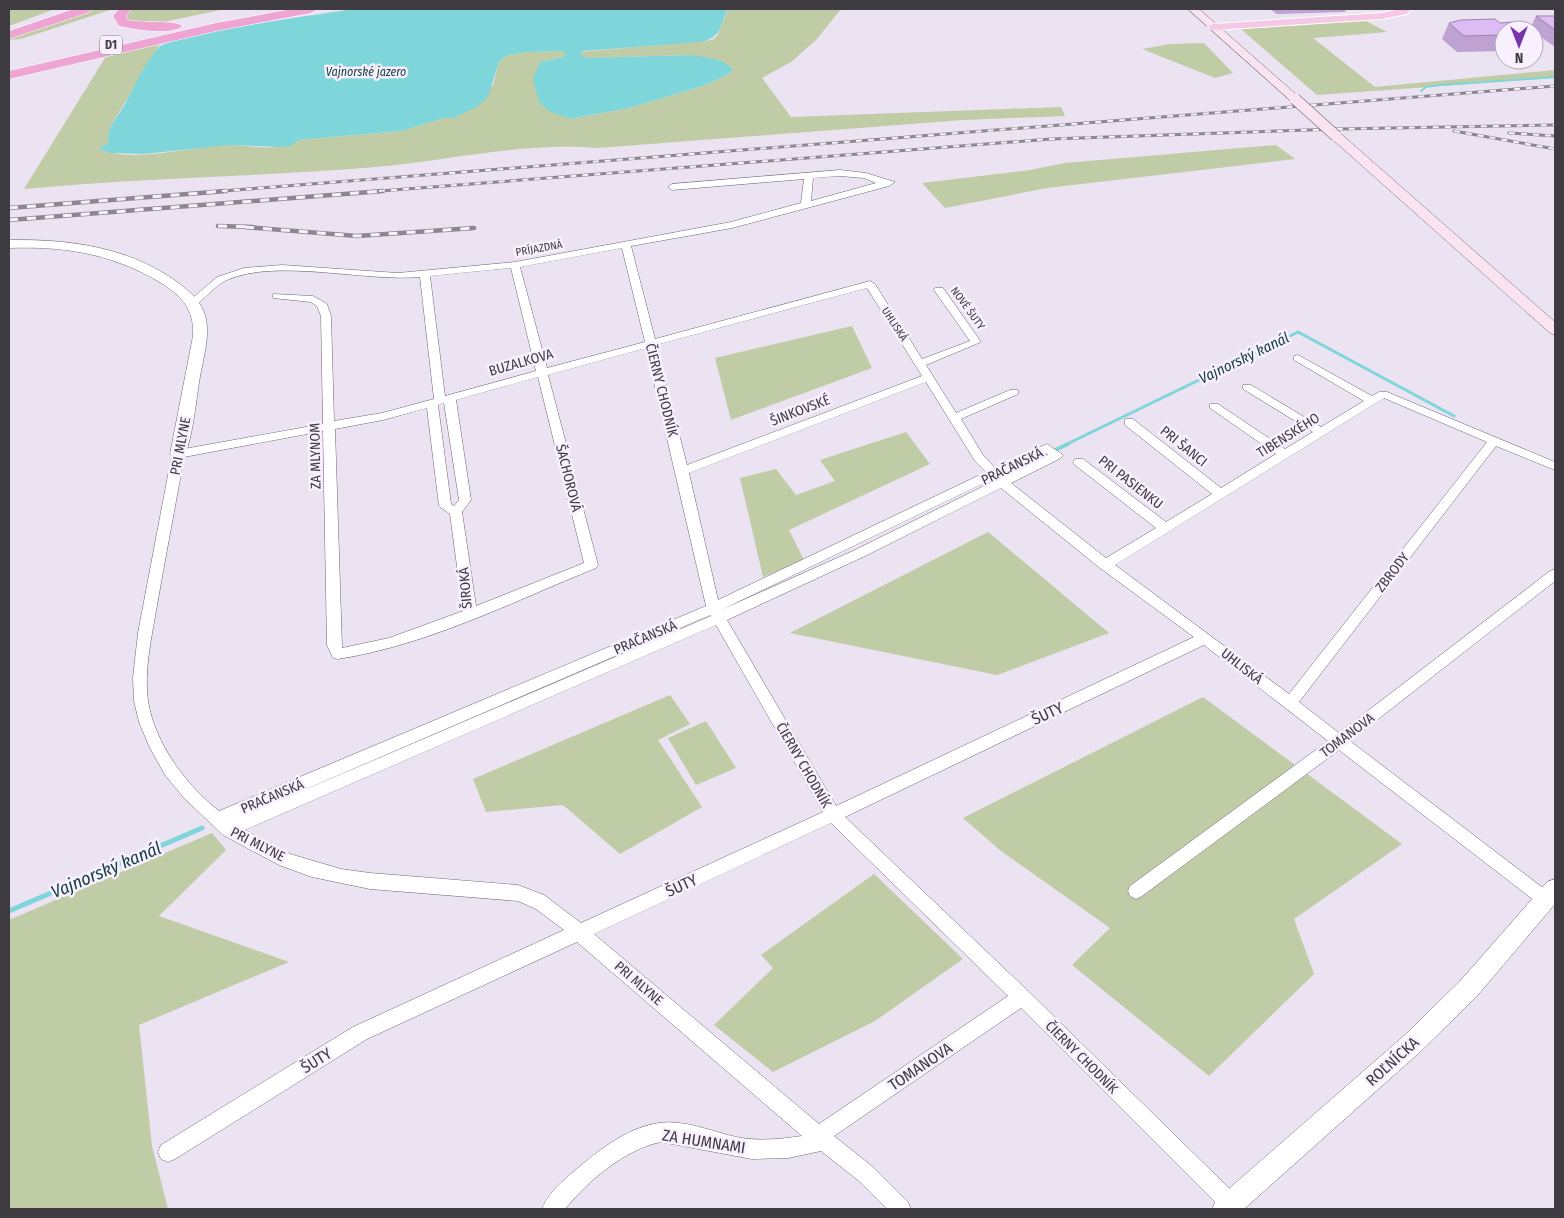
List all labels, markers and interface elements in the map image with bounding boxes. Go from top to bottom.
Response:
north arrow [1494,20,1544,70]
road number: D1 [100,36,122,54]
text: N [1515,49,1523,66]
water label: Vajnorské jazero [326,65,406,79]
street label: PRÍJAZDNÁ [514,237,564,259]
street label: NOVÉ ŠUTY [948,284,988,333]
street label: UHLISKÁ [879,304,911,344]
water label: Vajnorský kanál [1196,328,1292,388]
street label: ČIERNY CHODNÍK [642,341,682,439]
street label: BUZALKOVA [487,345,556,380]
street label: ŠINKOVSKÉ [767,390,833,430]
street label: TIBENSKÉHO [1253,408,1323,461]
street label: PRI MLYNE [167,415,195,477]
street label: PRI ŠANCI [1157,422,1211,470]
street label: ZA MLYNOM [306,423,325,489]
street label: ŠACHOROVÁ [552,442,586,514]
street label: PRAČANSKÁ [978,443,1047,489]
street label: PRI PASIENKU [1095,452,1166,513]
street label: ZBRODY [1372,549,1413,595]
street label: ŠIROKÁ [454,566,476,610]
street label: PRAČANSKÁ [611,615,680,658]
street label: UHLISKÁ [1217,644,1267,688]
street label: ŠUTY [1028,697,1066,729]
street label: TOMANOVA [1317,709,1378,761]
street label: ČIERNY CHODNÍK [772,719,836,812]
street label: PRAČANSKÁ [238,774,307,817]
street label: PRI MLYNE [228,824,288,866]
water label: Vajnorský kanál [48,837,165,903]
street label: ŠUTY [662,869,700,901]
street label: PRI MLYNE [611,958,667,1009]
street label: ČIERNY CHODNÍK [1042,1017,1123,1098]
street label: ROĽNÍCKA [1362,1032,1423,1090]
street label: TOMANOVA [885,1038,956,1095]
street label: ŠUTY [297,1043,335,1077]
street label: ZA HUMNAMI [661,1126,747,1157]

